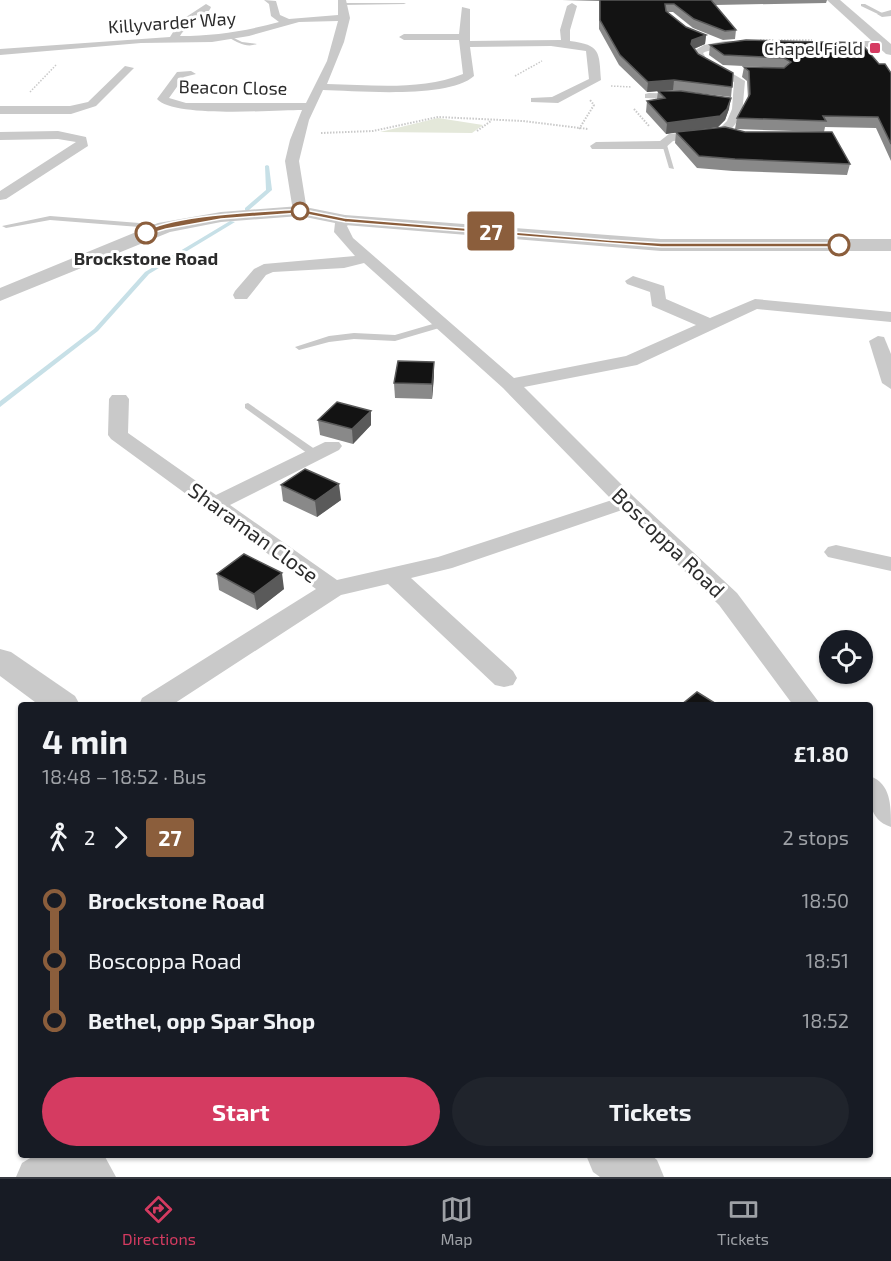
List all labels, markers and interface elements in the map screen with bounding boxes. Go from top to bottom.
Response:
street label: Killyvarder Way [107,7,237,37]
place label: Chapel Field [764,37,863,59]
marker: Chapel Field [868,41,882,55]
street label: Beacon Close [178,75,288,99]
unlabelled marker [291,202,309,220]
line badge: 27 [464,212,518,250]
text: 27 [479,219,503,244]
marker: Brockstone Road [135,222,157,244]
unlabelled marker [828,234,850,256]
place label: Brockstone Road [74,247,218,269]
street label: Sharaman Close [184,477,324,587]
street label: Boscoppa Road [608,482,730,602]
map controls [819,630,873,684]
button: locate [819,630,873,684]
text: 4 min [42,721,128,761]
text: £1.80 [794,740,849,766]
text: 18:48 – 18:52 · Bus [42,764,206,788]
icon: walk [42,821,75,854]
icon: forward [104,821,137,854]
text: 2 [84,825,95,849]
text: 27 [158,825,182,850]
text: 2 stops [782,825,849,849]
text: Brockstone Road [88,887,265,913]
text: 18:50 [801,888,849,912]
text: Boscoppa Road [88,947,242,973]
text: 18:51 [806,948,849,972]
text: Bethel, opp Spar Shop [88,1007,315,1033]
text: 18:52 [802,1008,849,1032]
button: Start [42,1077,440,1146]
button: Tickets [452,1077,849,1146]
tab: Directions [122,1193,196,1248]
tab: Map [440,1193,473,1248]
tab: Tickets [717,1193,769,1248]

